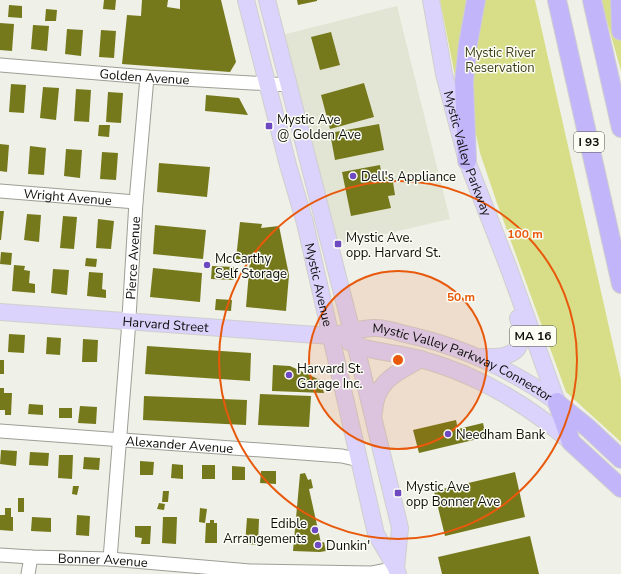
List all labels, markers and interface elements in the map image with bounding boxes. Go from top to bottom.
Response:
park label: Mystic River Reservation [465,44,536,77]
street label: Golden Avenue [99,65,190,89]
street label: Mystic Valley Parkway [439,89,496,219]
place label: Mystic Ave @ Golden Ave [277,111,361,144]
marker: Mystic Ave @ Golden Ave [264,121,274,131]
road number: I 93 [574,132,604,152]
place label: Dell's Appliance [361,168,456,186]
marker: Dell's Appliance [348,171,358,181]
street label: Wright Avenue [23,185,113,210]
street label: Pierce Avenue [122,216,145,300]
text: 100 m [507,226,543,242]
place label: Mystic Ave. opp. Harvard St. [346,229,441,262]
marker: Mystic Ave. opp. Harvard St. [333,239,343,249]
street label: Mystic Avenue [300,241,336,329]
place label: McCarthy Self Storage [215,250,287,283]
marker: McCarthy Self Storage [202,260,212,270]
text: 50 m [447,289,475,305]
street label: Harvard Street [122,313,210,337]
street label: Mystic Valley Parkway Connector [372,320,556,406]
road number: MA 16 [510,326,556,346]
centre of rings [391,353,405,367]
place label: Harvard St. Garage Inc. [297,360,363,393]
marker: Harvard St. Garage Inc. [284,370,294,380]
place label: Needham Bank [456,426,546,444]
marker: Needham Bank [443,429,453,439]
street label: Alexander Avenue [125,432,234,458]
place label: Mystic Ave opp Bonner Ave [406,478,500,511]
marker: Mystic Ave opp Bonner Ave [393,488,403,498]
place label: Edible Arrangements [223,515,307,548]
marker: Edible Arrangements [310,525,320,535]
place label: Dunkin' [326,537,370,555]
marker: Dunkin' [313,540,323,550]
street label: Bonner Avenue [58,550,149,572]

